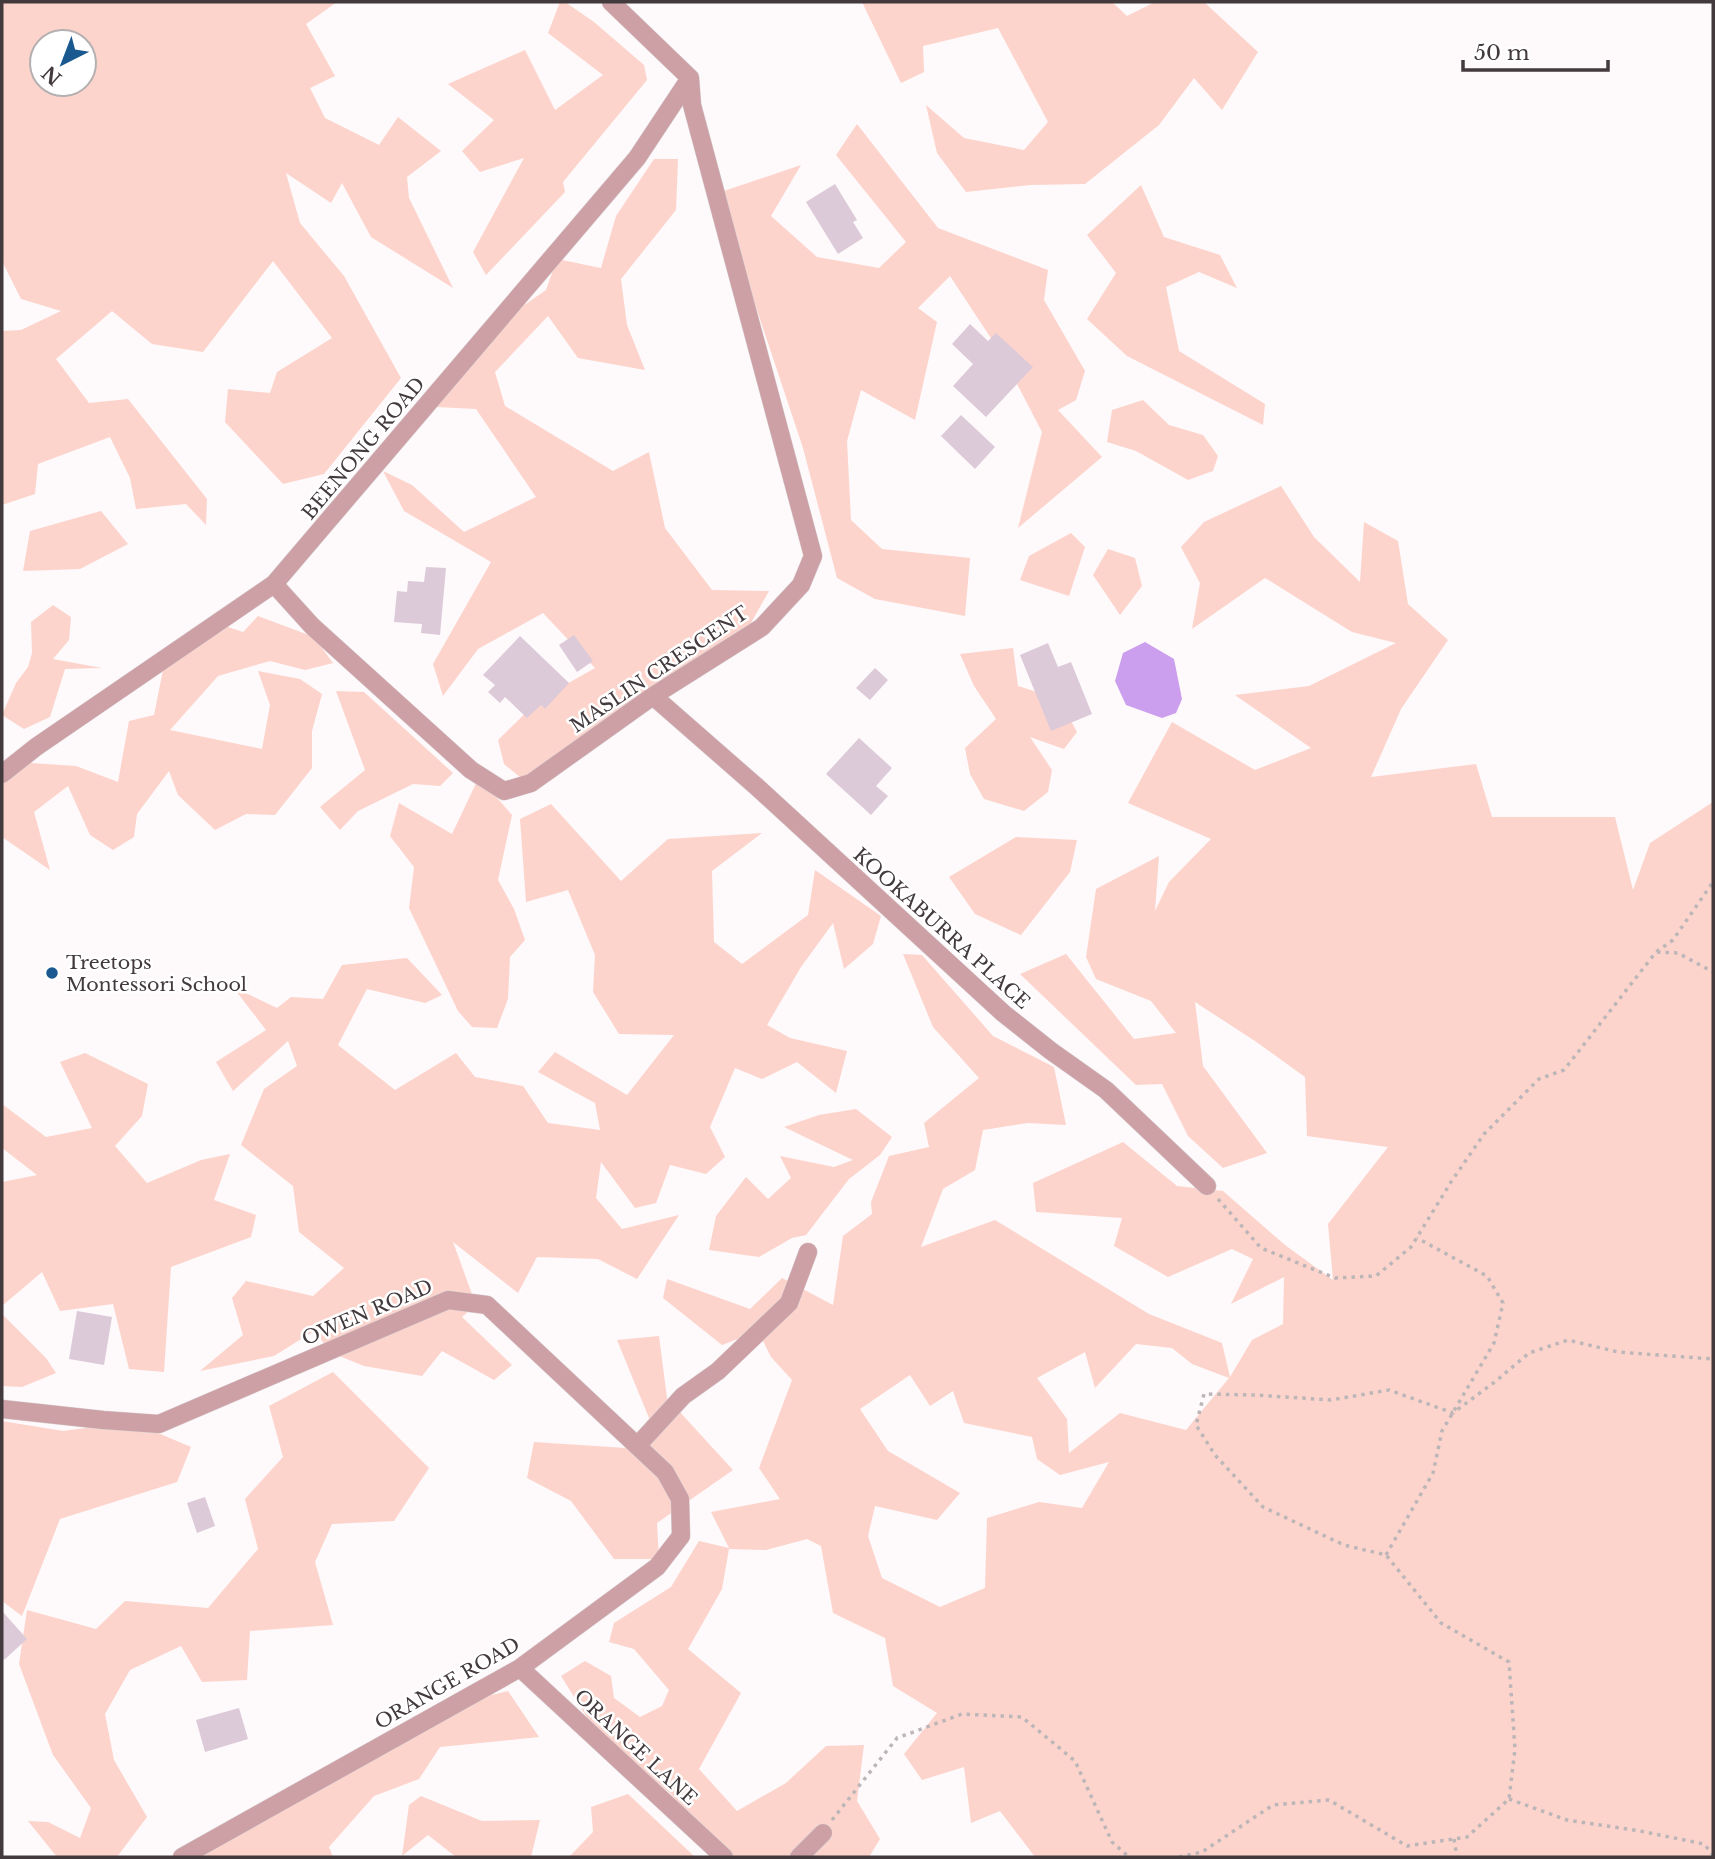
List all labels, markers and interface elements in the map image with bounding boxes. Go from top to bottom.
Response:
north arrow [28,28,98,98]
scale bar [1463,28,1608,72]
text: 50 m [1474,40,1530,66]
text: N [38,61,66,90]
street label: BEENONG ROAD [297,373,430,524]
street label: MASLIN CRESCENT [566,601,753,738]
street label: KOOKABURRA PLACE [849,843,1035,1014]
place label: Treetops Montessori School [66,951,247,996]
marker: Treetops Montessori School [44,965,60,981]
street label: OWEN ROAD [298,1275,436,1350]
street label: ORANGE ROAD [371,1633,524,1734]
street label: ORANGE LANE [569,1685,702,1810]

